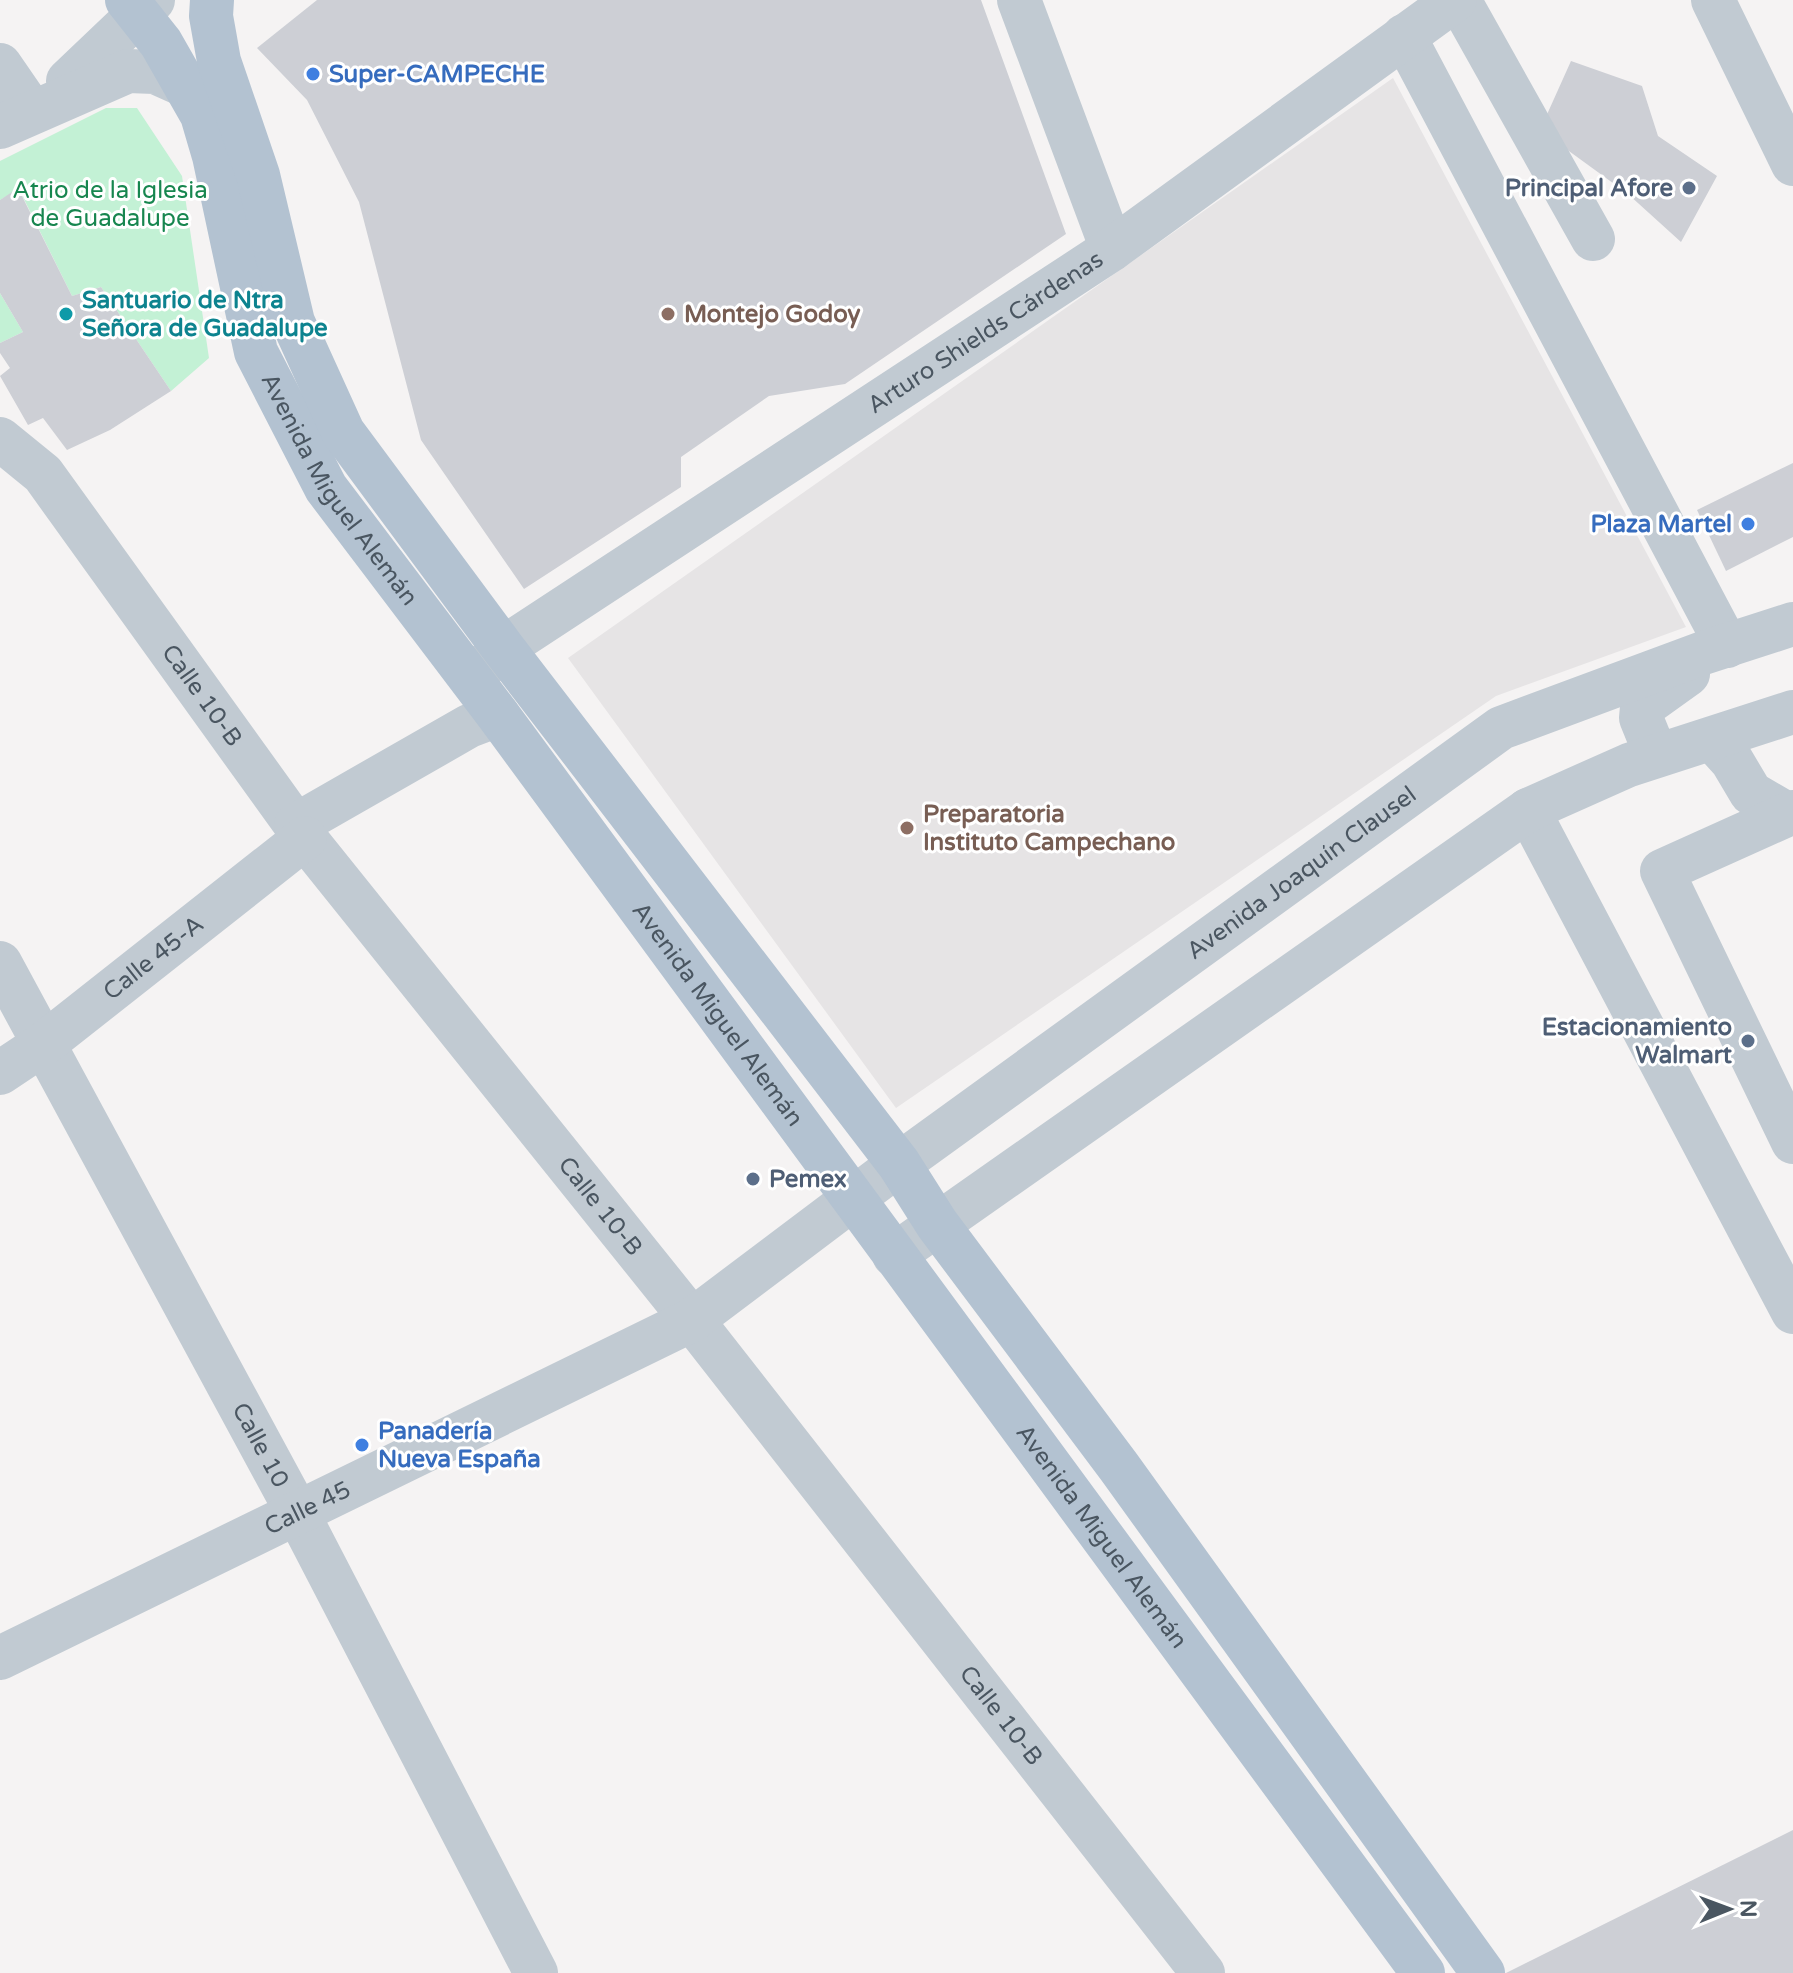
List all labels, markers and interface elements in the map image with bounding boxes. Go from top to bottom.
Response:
place label: Super-CAMPECHE [329,60,545,89]
marker: Super-CAMPECHE [304,65,322,83]
place label: Principal Afore [1505,174,1673,203]
park label: Atrio de la Iglesia de Guadalupe [12,176,208,233]
marker: Principal Afore [1680,179,1698,197]
street label: Arturo Shields Cárdenas [862,244,1108,420]
place label: Santuario de Ntra Señora de Guadalupe [82,286,328,343]
place label: Montejo Godoy [684,300,861,329]
marker: Santuario de Ntra Señora de Guadalupe [57,305,75,323]
marker: Montejo Godoy [659,305,677,323]
street label: Avenida Miguel Alemán [255,368,424,611]
place label: Plaza Martel [1590,510,1732,539]
marker: Plaza Martel [1739,515,1757,533]
street label: Calle 10-B [156,639,249,752]
street label: Avenida Joaquín Clausel [1181,780,1422,965]
place label: Preparatoria Instituto Campechano [923,800,1175,857]
marker: Preparatoria Instituto Campechano [898,819,916,837]
street label: Avenida Miguel Alemán [626,897,810,1132]
street label: Calle 45-A [97,909,209,1006]
place label: Estacionamiento Walmart [1542,1013,1733,1070]
marker: Estacionamiento Walmart [1739,1032,1757,1050]
street label: Calle 10-B [552,1151,649,1261]
place label: Pemex [769,1165,847,1194]
marker: Pemex [744,1170,762,1188]
street label: Calle 10 [226,1398,295,1492]
place label: Panadería Nueva España [378,1417,541,1474]
street label: Avenida Miguel Alemán [1010,1419,1194,1654]
marker: Panadería Nueva España [353,1436,371,1454]
street label: Calle 45 [260,1475,355,1541]
street label: Calle 10-B [953,1660,1049,1771]
north arrow [1689,1869,1769,1949]
text: N [1735,1900,1761,1918]

